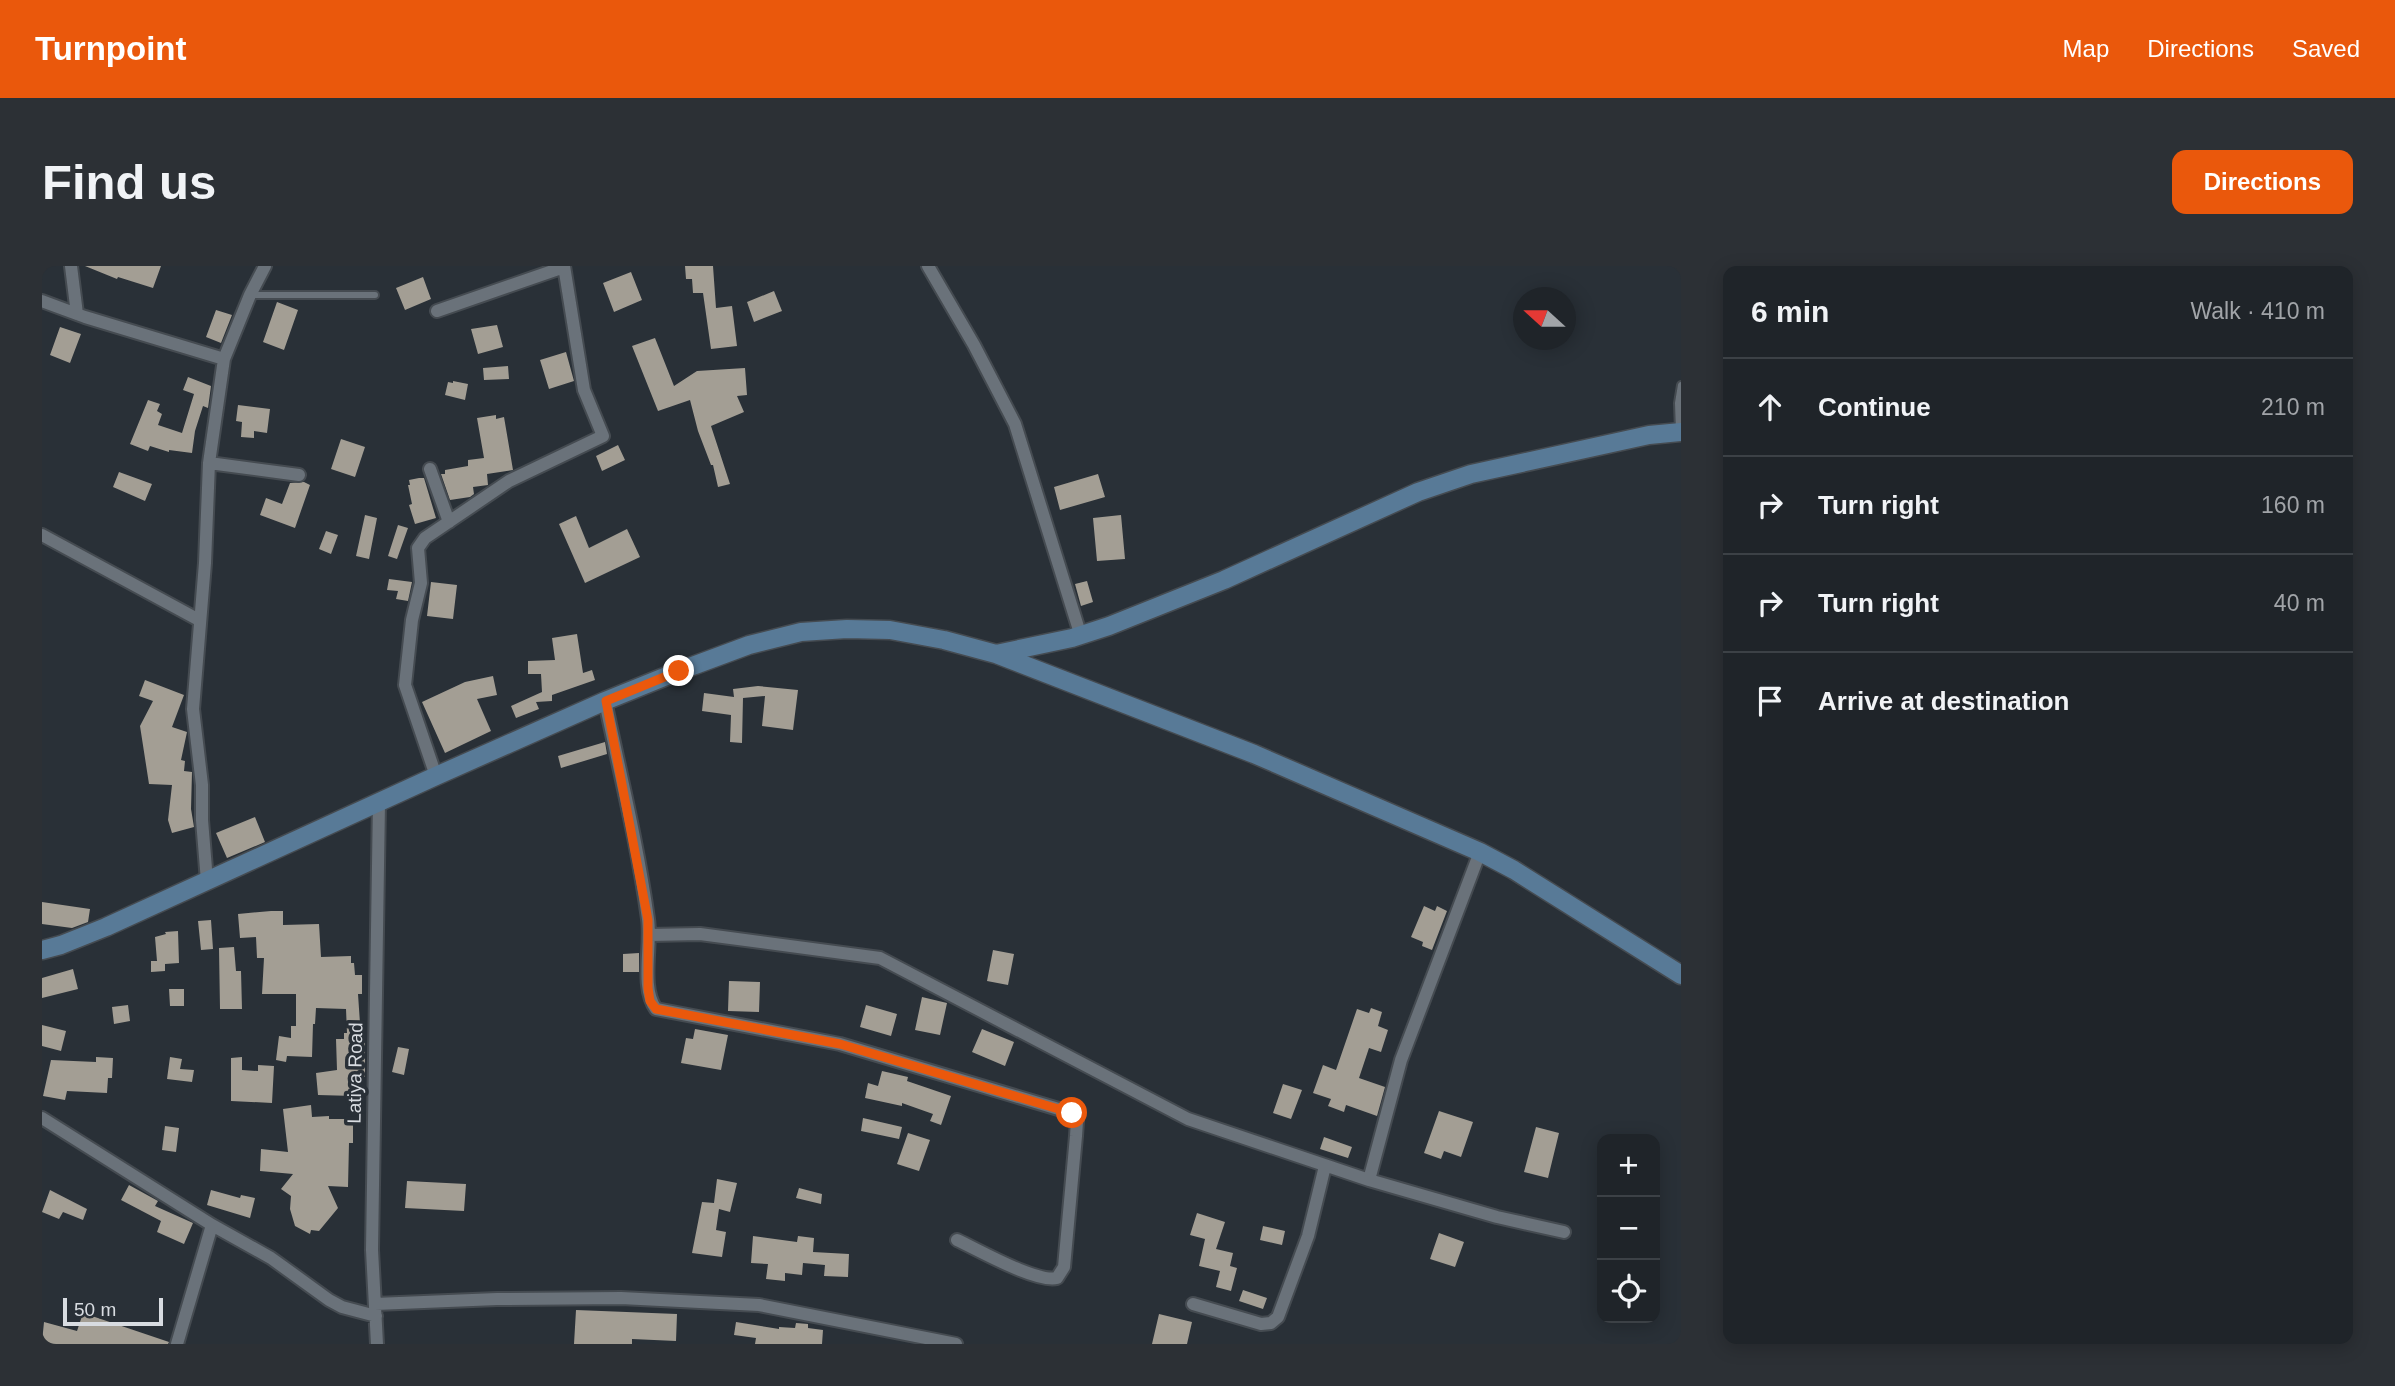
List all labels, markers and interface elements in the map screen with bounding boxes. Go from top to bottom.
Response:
text: Turnpoint [35,30,187,67]
text: Map [2063,35,2109,62]
text: Directions [2147,35,2254,62]
text: Saved [2292,35,2360,62]
button: Directions [2172,150,2353,214]
text: Find us [42,155,216,209]
north arrow [1513,287,1576,350]
text: 6 min [1751,295,1829,328]
text: Walk · 410 m [2190,298,2325,324]
icon: ahead [1751,388,1789,426]
text: Continue [1818,392,1931,422]
text: 210 m [2261,394,2325,420]
icon: right [1751,486,1789,524]
text: Turn right [1818,490,1939,520]
text: 160 m [2261,492,2325,518]
icon: right [1751,584,1789,622]
text: Turn right [1818,588,1939,618]
text: 40 m [2274,590,2325,616]
route end [663,655,694,686]
icon: arrive [1751,682,1789,720]
text: Arrive at destination [1818,686,2069,716]
street label: Latiya Road [344,1022,366,1124]
route start [1056,1097,1087,1128]
map controls [1597,1134,1660,1323]
button: + [1597,1134,1660,1197]
button: − [1597,1197,1660,1260]
button: locate [1597,1260,1660,1323]
scale bar [63,1295,163,1327]
text: 50 m [74,1299,116,1320]

